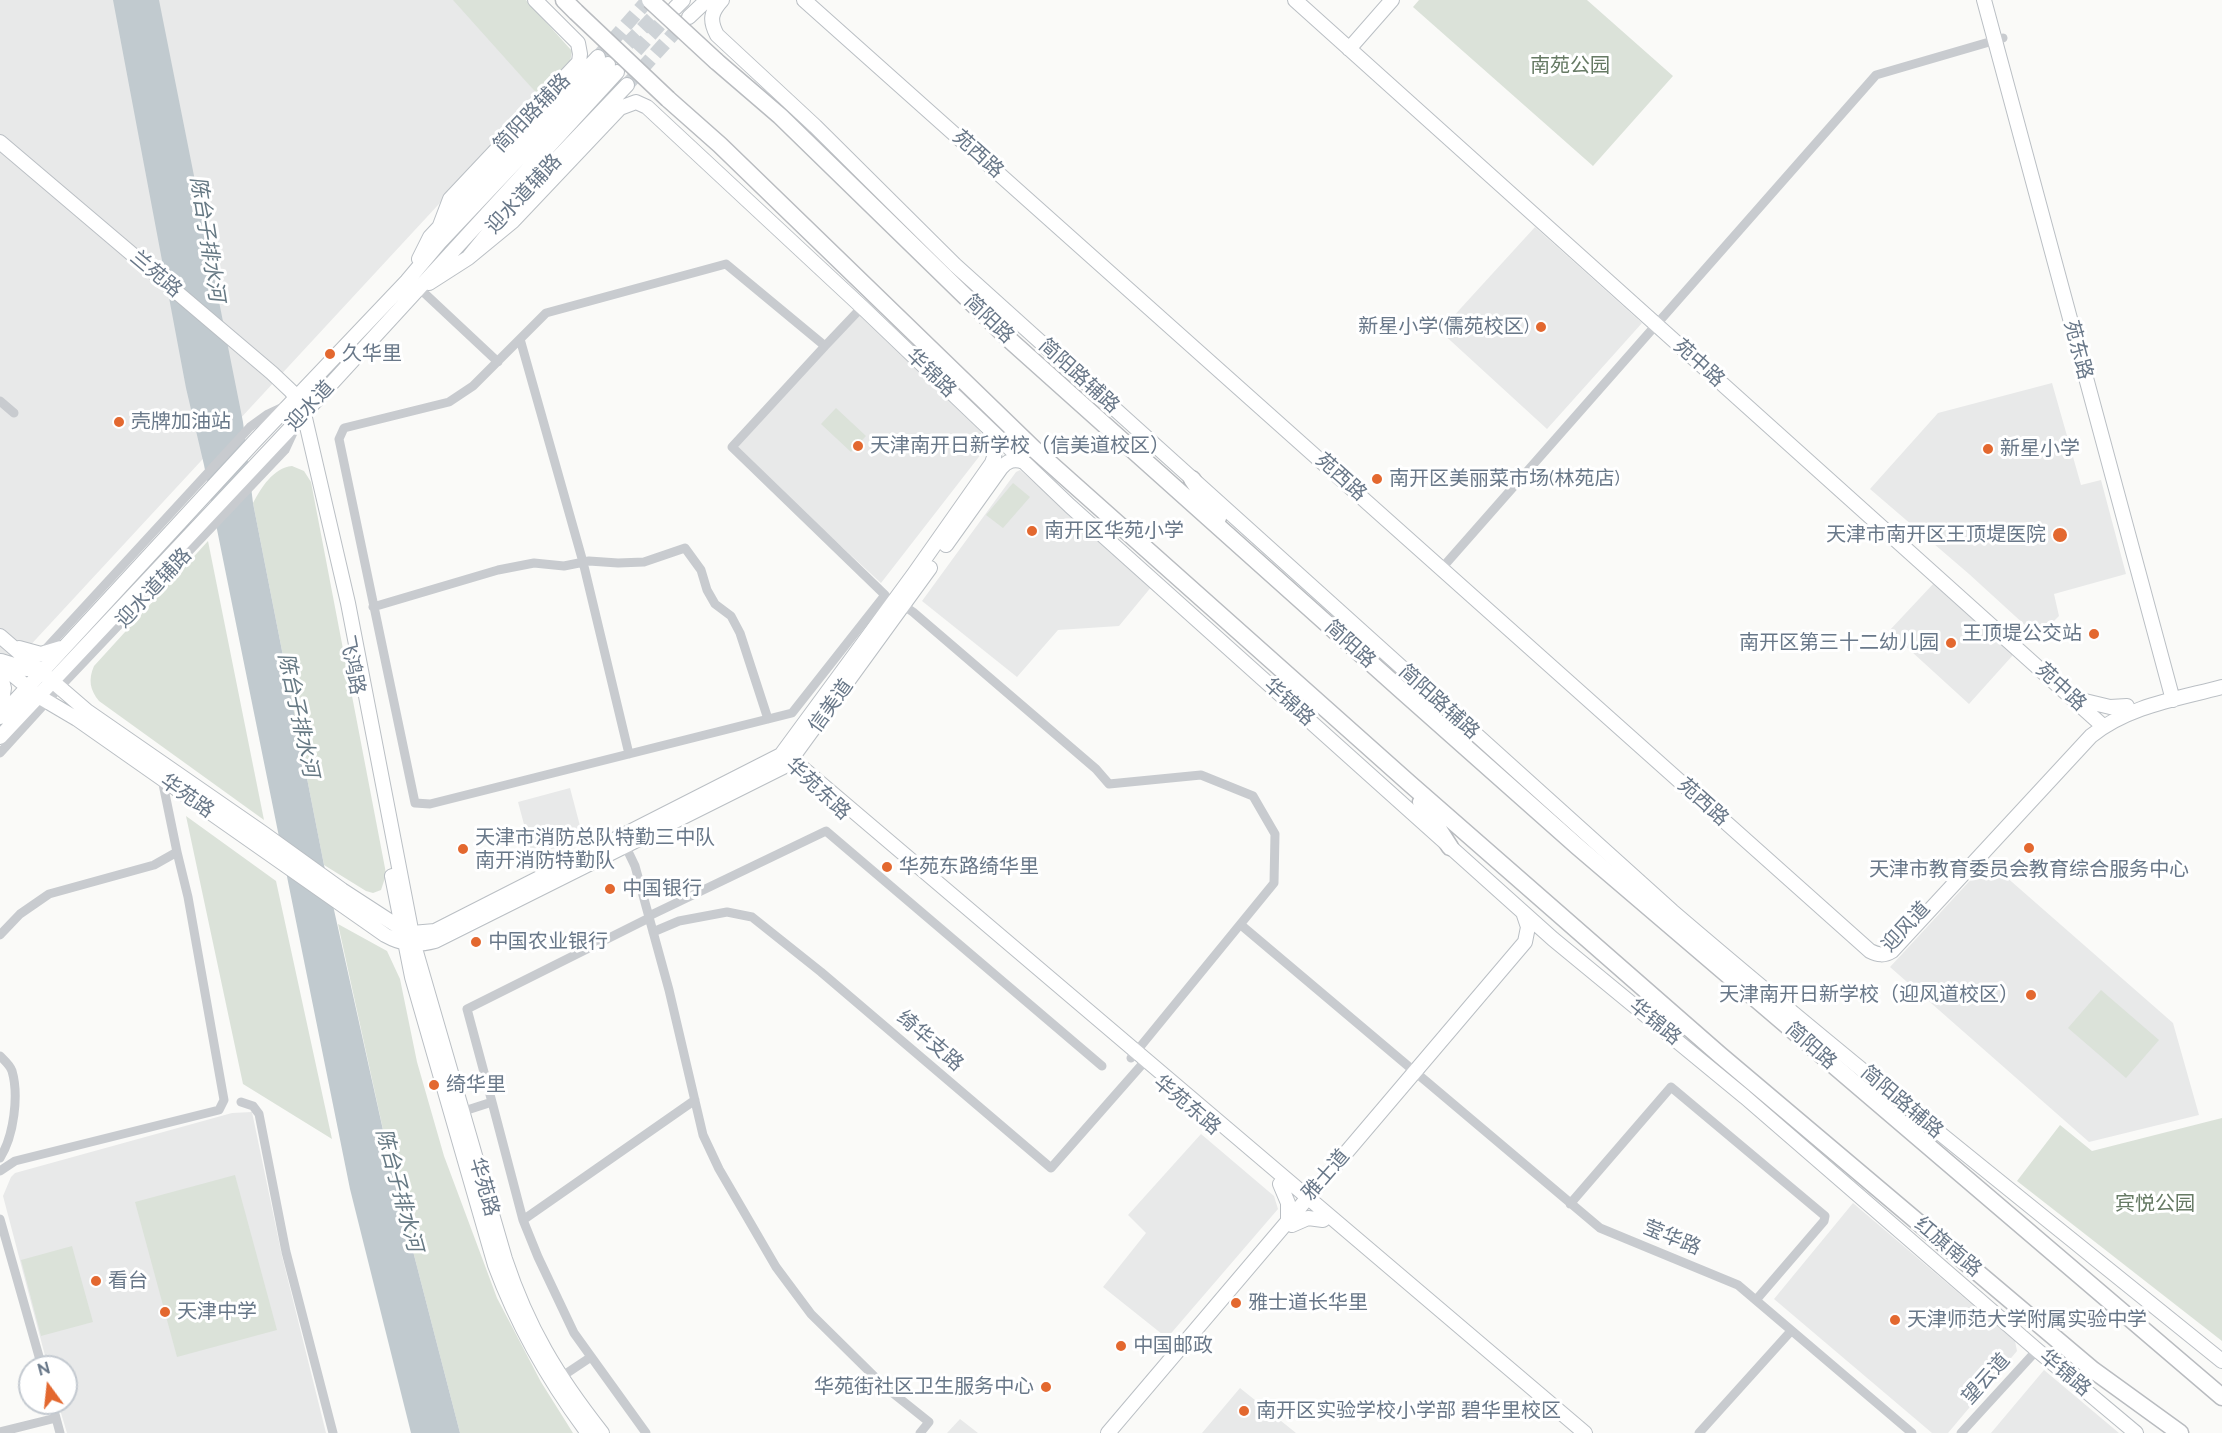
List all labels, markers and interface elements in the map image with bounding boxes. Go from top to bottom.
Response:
park label: 南苑公园 [1530,54,1610,78]
street label: 简阳路辅路 [489,69,575,157]
street label: 苑西路 [948,125,1008,183]
street label: 迎水道辅路 [481,149,567,239]
water label: 陈台子排水河 [185,175,229,303]
street label: 兰苑路 [125,246,187,302]
street label: 简阳路 [959,290,1019,348]
place label: 新星小学(儒苑校区) [1358,315,1529,339]
street label: 苑东路 [2059,318,2097,382]
marker: 新星小学(儒苑校区) [1534,320,1548,334]
street label: 简阳路辅路 [1034,334,1124,418]
street label: 苑中路 [1669,334,1729,392]
place label: 久华里 [342,342,402,366]
street label: 华锦路 [901,344,961,402]
marker: 久华里 [323,347,337,361]
street label: 迎水道 [281,376,339,436]
place label: 壳牌加油站 [131,410,231,434]
marker: 壳牌加油站 [112,415,126,429]
place label: 天津南开日新学校（信美道校区） [870,434,1170,458]
place label: 新星小学 [2000,437,2080,461]
marker: 天津南开日新学校（信美道校区） [851,439,865,453]
marker: 新星小学 [1981,442,1995,456]
street label: 苑西路 [1311,448,1371,506]
place label: 南开区美丽菜市场(林苑店) [1389,467,1620,491]
marker: 南开区美丽菜市场(林苑店) [1370,472,1384,486]
place label: 南开区华苑小学 [1044,519,1184,543]
place label: 天津市南开区王顶堤医院 [1826,523,2046,547]
marker: 南开区华苑小学 [1025,524,1039,538]
marker: 天津市南开区王顶堤医院 [2051,526,2069,544]
street label: 迎水道辅路 [111,543,197,633]
street label: 简阳路 [1320,615,1380,673]
place label: 王顶堤公交站 [1962,622,2082,646]
marker: 王顶堤公交站 [2087,627,2101,641]
place label: 南开区第三十二幼儿园 [1739,631,1939,655]
street label: 飞鸿路 [334,633,370,697]
marker: 南开区第三十二幼儿园 [1944,636,1958,650]
water label: 陈台子排水河 [273,651,323,779]
street label: 苑中路 [2031,658,2091,716]
street label: 简阳路辅路 [1394,660,1484,744]
street label: 华锦路 [1259,673,1319,731]
street label: 信美道 [804,675,858,737]
street label: 华苑东路 [781,753,855,825]
street label: 华苑路 [156,769,218,823]
street label: 苑西路 [1673,773,1733,831]
place label: 天津市消防总队特勤三中队 南开消防特勤队 [475,826,715,873]
marker: 天津市教育委员会教育综合服务中心 [2022,841,2036,855]
marker: 天津市消防总队特勤三中队 南开消防特勤队 [456,842,470,856]
place label: 华苑东路绮华里 [899,855,1039,879]
place label: 天津市教育委员会教育综合服务中心 [1869,858,2189,882]
marker: 华苑东路绮华里 [880,860,894,874]
place label: 中国银行 [622,877,702,901]
marker: 中国银行 [603,882,617,896]
street label: 迎风道 [1877,897,1935,957]
place label: 中国农业银行 [488,930,608,954]
marker: 中国农业银行 [469,935,483,949]
place label: 天津南开日新学校（迎风道校区） [1719,983,2019,1007]
marker: 天津南开日新学校（迎风道校区） [2024,988,2038,1002]
street label: 华锦路 [1624,994,1686,1050]
street label: 绮华支路 [892,1006,968,1076]
street label: 简阳路 [1780,1017,1842,1075]
street label: 简阳路辅路 [1856,1061,1948,1143]
street label: 华苑东路 [1149,1070,1225,1140]
place label: 绮华里 [446,1073,506,1097]
marker: 绮华里 [427,1078,441,1092]
water label: 陈台子排水河 [371,1126,427,1254]
street label: 雅士道 [1297,1144,1355,1206]
street label: 华苑路 [464,1155,504,1219]
park label: 宾悦公园 [2115,1192,2195,1216]
street label: 红旗南路 [1910,1212,1986,1282]
street label: 莹华路 [1640,1216,1704,1260]
place label: 看台 [108,1269,148,1293]
marker: 看台 [89,1274,103,1288]
place label: 雅士道长华里 [1248,1291,1368,1315]
marker: 雅士道长华里 [1229,1296,1243,1310]
place label: 天津中学 [177,1300,257,1324]
marker: 天津中学 [158,1305,172,1319]
place label: 天津师范大学附属实验中学 [1907,1308,2147,1332]
marker: 天津师范大学附属实验中学 [1888,1313,1902,1327]
place label: 中国邮政 [1133,1334,1213,1358]
marker: 中国邮政 [1114,1339,1128,1353]
street label: 华锦路 [2034,1345,2096,1401]
street label: 望云道 [1957,1349,2015,1409]
north arrow [18,1355,78,1415]
text: N [35,1358,52,1380]
place label: 华苑街社区卫生服务中心 [814,1375,1034,1399]
marker: 华苑街社区卫生服务中心 [1039,1380,1053,1394]
place label: 南开区实验学校小学部 碧华里校区 [1256,1399,1561,1423]
marker: 南开区实验学校小学部 碧华里校区 [1237,1404,1251,1418]

